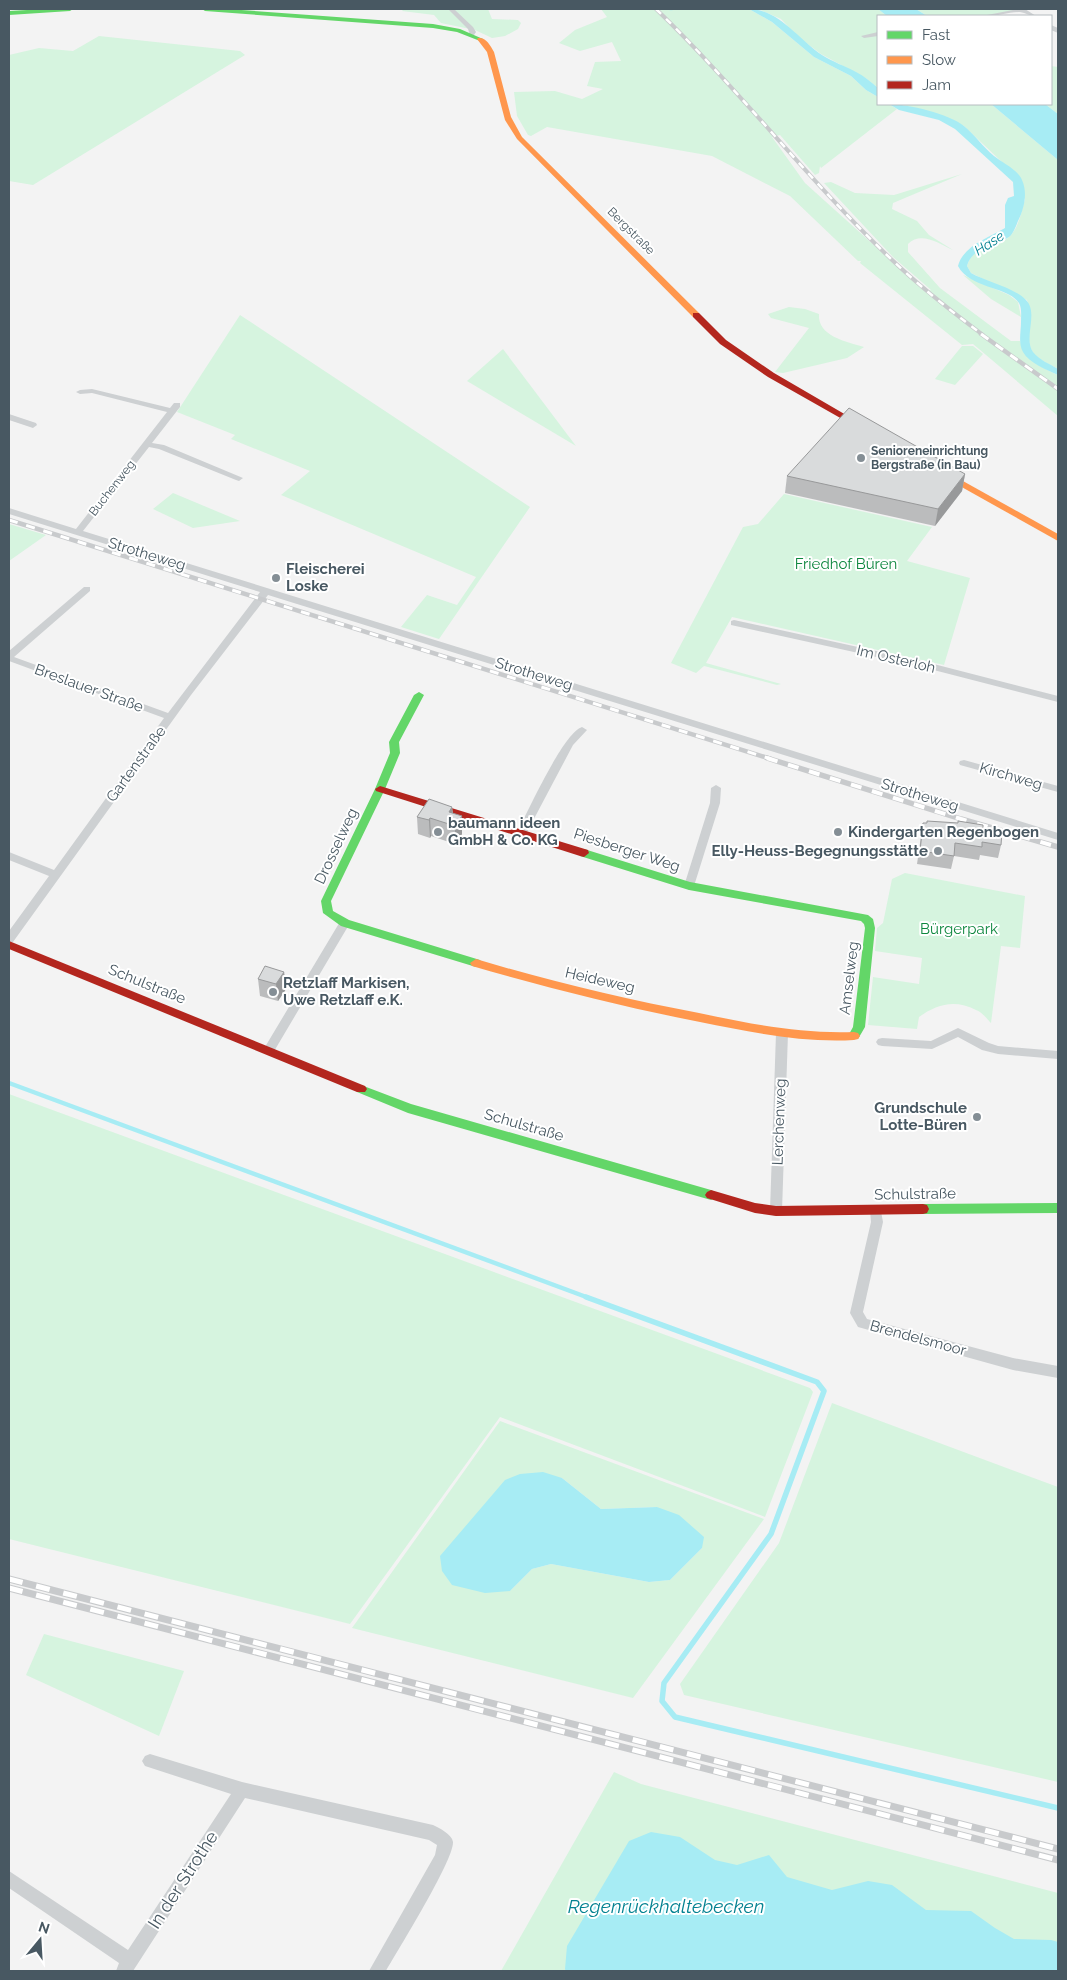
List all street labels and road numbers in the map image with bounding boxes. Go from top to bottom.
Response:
street label: Bergstraße [605,205,657,257]
street label: Buchenweg [86,457,138,519]
street label: Strotheweg [106,534,188,574]
street label: Im Osterloh [855,641,937,677]
street label: Strotheweg [493,654,575,694]
street label: Breslauer Straße [32,660,146,716]
street label: Gartenstraße [102,722,170,805]
street label: Kirchweg [977,758,1045,794]
street label: Strotheweg [879,775,961,815]
street label: Drosselweg [311,805,361,887]
street label: Piesberger Weg [572,824,682,876]
street label: Amselweg [836,940,862,1016]
street label: Schulstraße [106,960,188,1008]
street label: Heideweg [563,963,637,997]
street label: Lerchenweg [768,1078,790,1166]
street label: Schulstraße [482,1105,566,1145]
street label: Schulstraße [874,1184,956,1204]
street label: Brendelsmoor [868,1317,969,1360]
street label: In der Strothe [143,1827,222,1933]

